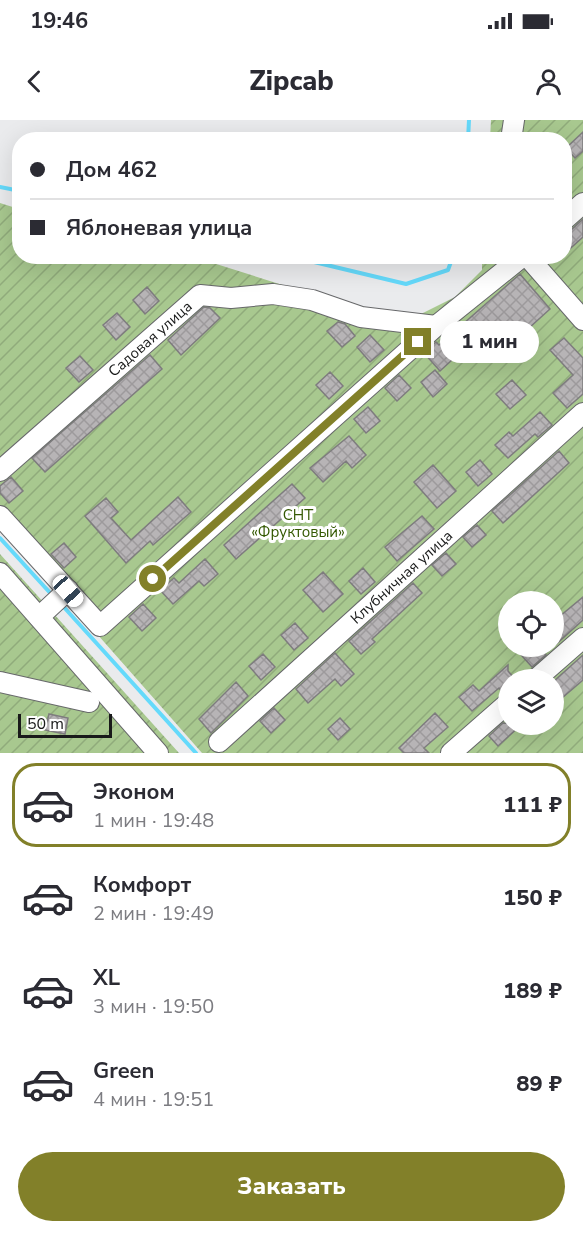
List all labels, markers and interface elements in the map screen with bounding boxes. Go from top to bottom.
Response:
text: 19:46 [30,6,88,36]
text: Zipcab [249,63,334,100]
icon: back [18,65,51,98]
icon: person [532,65,565,98]
text: Дом 462 [66,155,157,185]
text: Яблоневая улица [66,213,252,243]
street label: Садовая улица [104,296,196,381]
callout: 1 мин [439,321,538,363]
route end [404,328,431,355]
text: 1 мин [461,328,518,355]
park label: СНТ «Фруктовый» [251,505,345,542]
street label: Клубничная улица [346,526,457,628]
route start [139,565,166,592]
car [49,572,87,610]
map controls [498,591,564,735]
button: locate [498,591,564,657]
button: layers [498,669,564,735]
scale bar [18,711,112,738]
text: 50 m [27,713,64,735]
text: Эконом [93,777,175,807]
icon: car [21,778,75,832]
text: 111 ₽ [503,790,562,820]
text: 1 мин · 19:48 [93,807,214,834]
text: Комфорт [93,870,191,900]
icon: car [21,871,75,925]
text: 150 ₽ [503,883,562,913]
text: 2 мин · 19:49 [93,900,214,927]
text: XL [93,963,120,993]
icon: car [21,964,75,1018]
text: 189 ₽ [503,976,562,1006]
text: 3 мин · 19:50 [93,993,214,1020]
text: Green [93,1056,154,1086]
icon: car [21,1057,75,1111]
text: 89 ₽ [516,1069,562,1099]
text: 4 мин · 19:51 [93,1086,214,1113]
button: Заказать [18,1152,565,1221]

